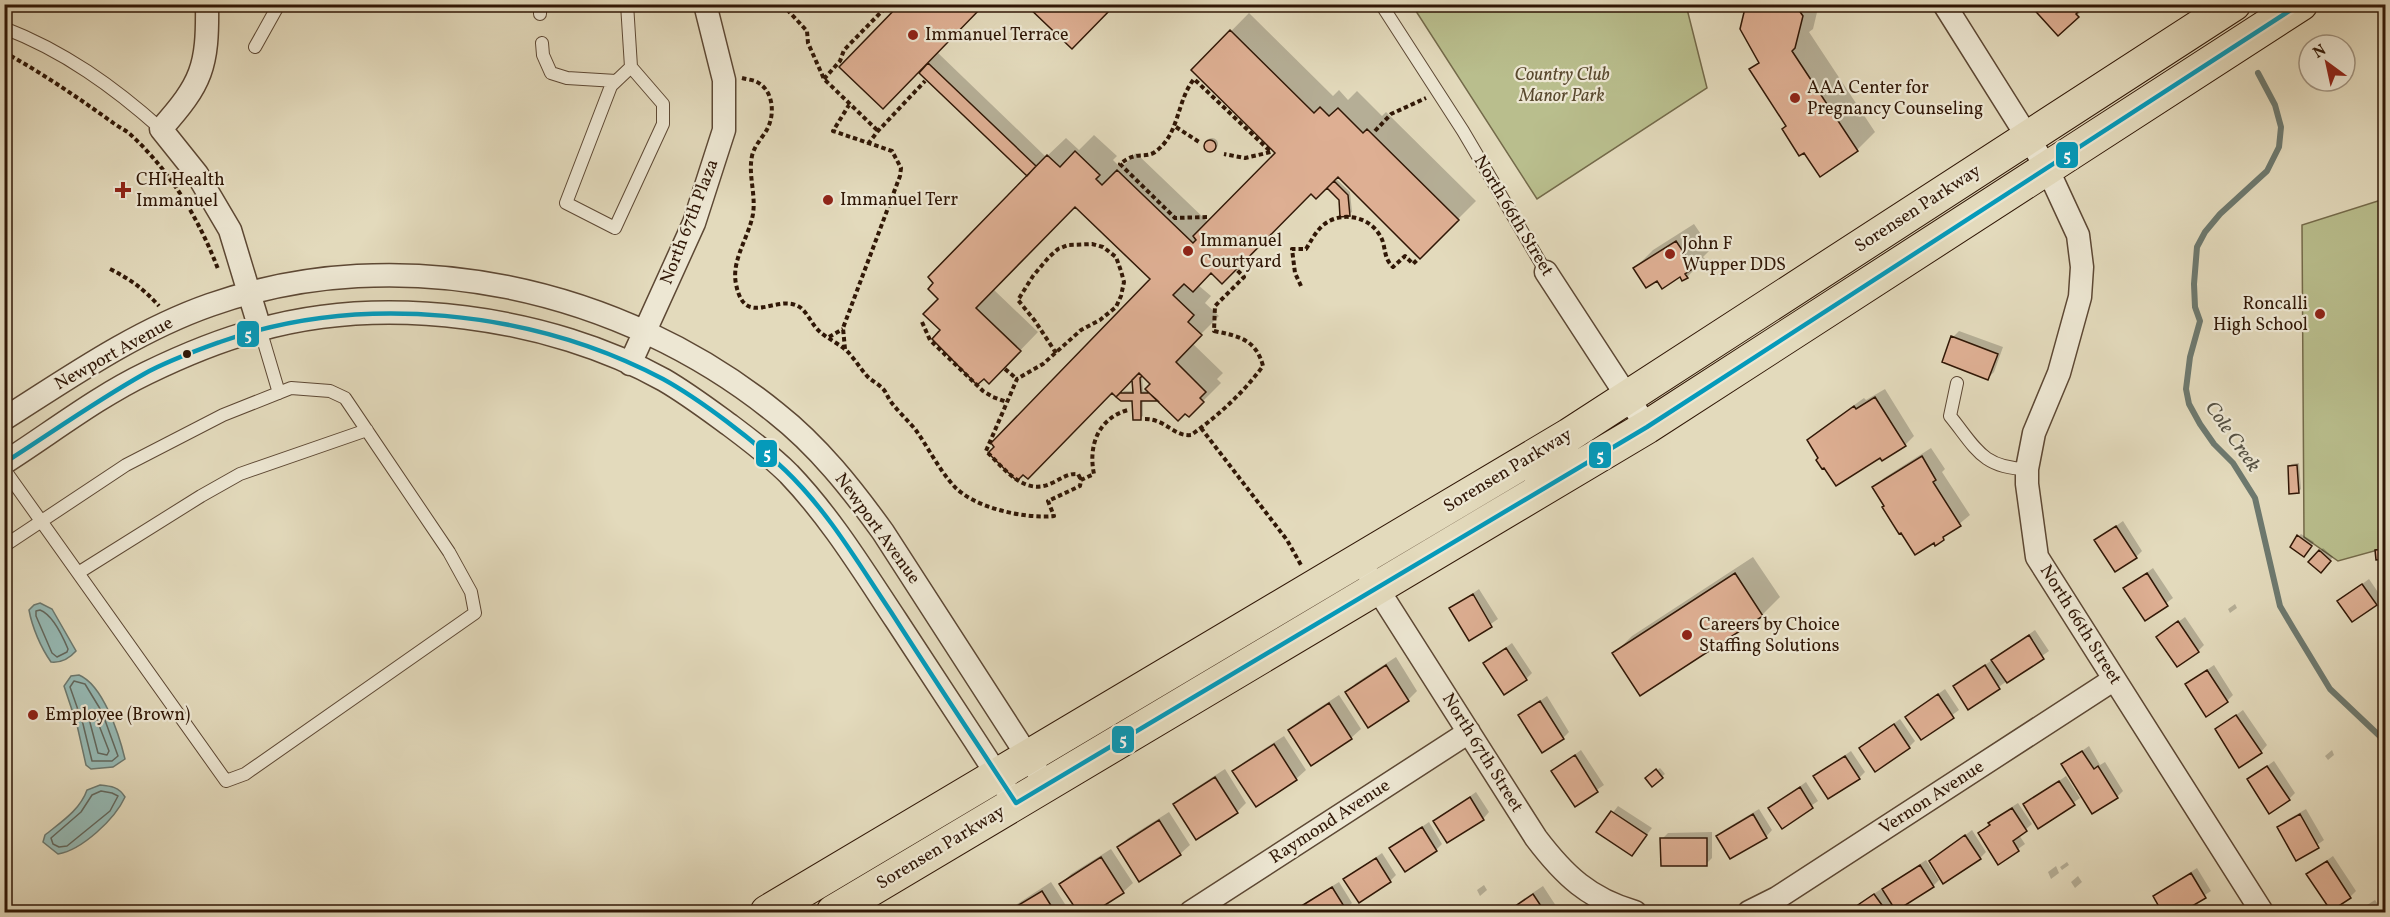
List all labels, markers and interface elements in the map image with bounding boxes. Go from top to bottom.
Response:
place label: Immanuel Terrace [925,23,1069,48]
marker: Immanuel Terrace [906,28,920,42]
north arrow [2297,33,2357,93]
text: N [2309,40,2331,64]
park label: Country Club Manor Park [1514,63,1610,109]
place label: AAA Center for Pregnancy Counseling [1807,76,1983,122]
marker: AAA Center for Pregnancy Counseling [1788,91,1802,105]
line badge: 5 [2055,141,2079,169]
text: 5 [2063,146,2071,168]
street label: North 66th Street [1467,151,1559,281]
street label: North 67th Plaza [655,156,725,288]
street label: Sorensen Parkway [1850,159,1986,259]
place label: CHI Health Immanuel [136,168,225,214]
marker: CHI Health Immanuel [114,181,132,199]
place label: Immanuel Terr [840,188,958,213]
marker: Immanuel Terr [821,193,835,207]
place label: Immanuel Courtyard [1200,229,1282,275]
place label: John F Wupper DDS [1682,232,1786,278]
marker: Immanuel Courtyard [1181,244,1195,258]
marker: John F Wupper DDS [1663,247,1677,261]
place label: Roncalli High School [2213,292,2308,338]
marker: Roncalli High School [2313,307,2327,321]
street label: Newport Avenue [50,311,178,397]
line badge: 5 [236,320,260,348]
text: 5 [244,325,252,347]
unlabelled marker [181,348,193,360]
water label: Cole Creek [2197,396,2267,478]
street label: Sorensen Parkway [1439,423,1577,519]
line badge: 5 [755,439,778,468]
line badge: 5 [1588,441,1612,469]
text: 5 [763,444,771,466]
text: 5 [1596,446,1604,468]
street label: Newport Avenue [828,468,926,590]
street label: North 66th Street [2033,560,2127,690]
place label: Careers by Choice Staffing Solutions [1699,613,1840,659]
marker: Careers by Choice Staffing Solutions [1680,628,1694,642]
street label: North 67th Street [1435,688,1529,818]
place label: Employee (Brown) [45,703,190,728]
marker: Employee (Brown) [26,708,40,722]
line badge: 5 [1111,725,1135,754]
text: 5 [1119,730,1127,752]
street label: Vernon Avenue [1875,755,1989,841]
street label: Raymond Avenue [1265,774,1395,870]
street label: Sorensen Parkway [872,800,1010,896]

